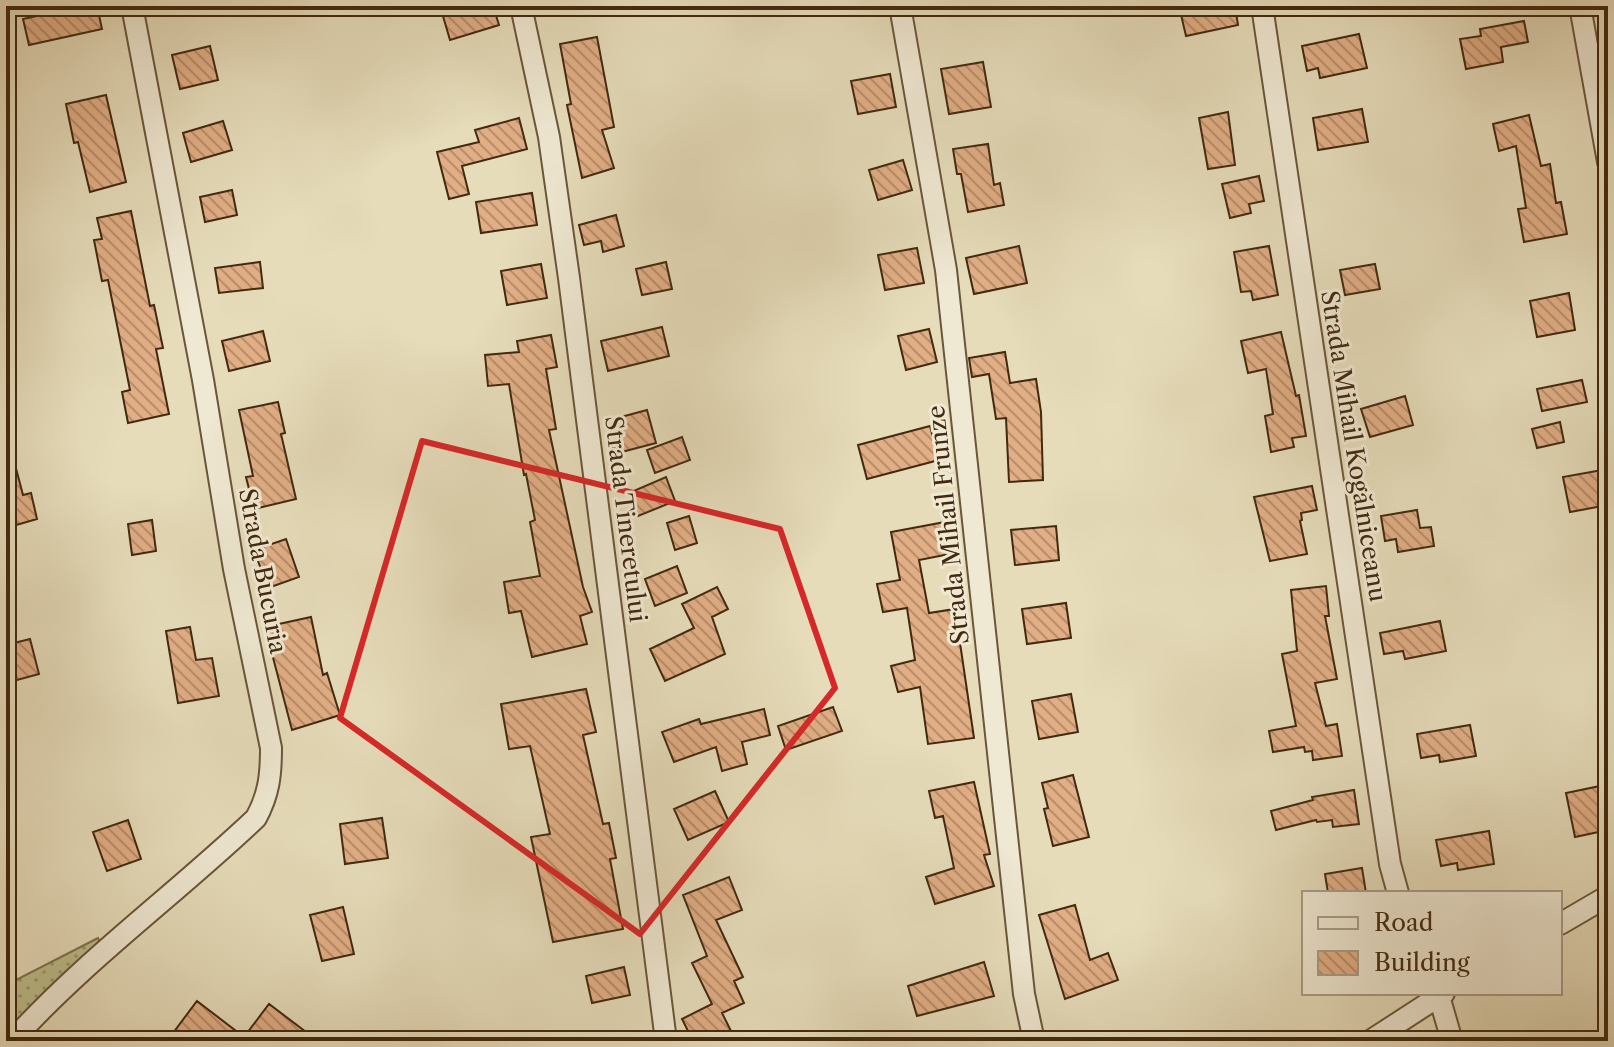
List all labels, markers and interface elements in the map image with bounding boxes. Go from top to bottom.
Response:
street label: Strada Mihail Kogălniceanu [1315,288,1393,604]
street label: Strada Mihail Frunze [921,404,975,646]
street label: Strada Tineretului [599,414,653,624]
street label: Strada Bucuria [233,486,293,657]
legend [1302,891,1562,995]
text: Road [1374,908,1434,937]
text: Building [1374,948,1470,977]

